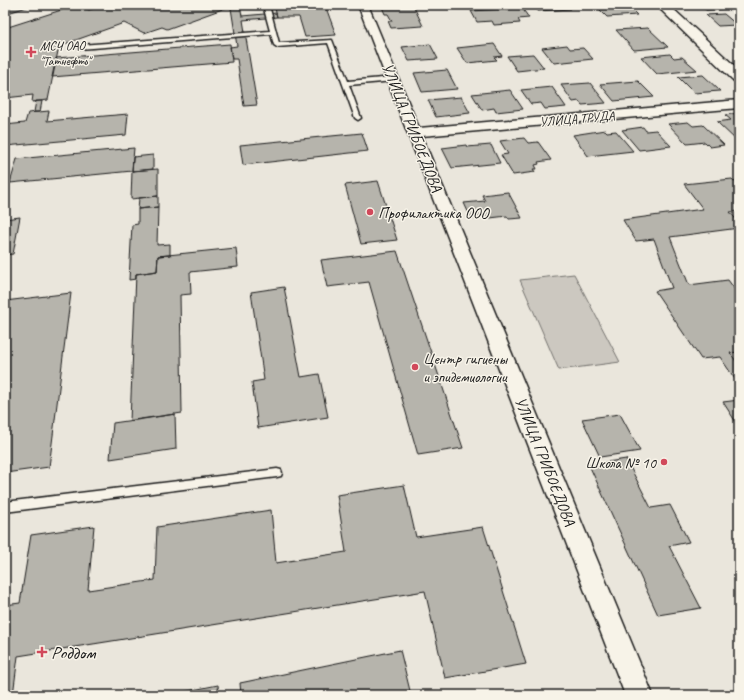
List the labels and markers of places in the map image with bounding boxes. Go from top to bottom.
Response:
place label: МСЧ ОАО "Татнефть" [40,38,93,69]
marker: МСЧ ОАО "Татнефть" [25,46,37,58]
place label: Профилактика ООО [378,203,491,223]
marker: Профилактика ООО [365,207,375,217]
place label: Центр гигиены и эпидемиологии [423,349,508,387]
marker: Центр гигиены и эпидемиологии [410,362,420,372]
place label: Школа № 10 [585,453,658,473]
marker: Школа № 10 [659,457,669,467]
place label: Роддом [51,641,96,665]
marker: Роддом [36,646,48,658]

